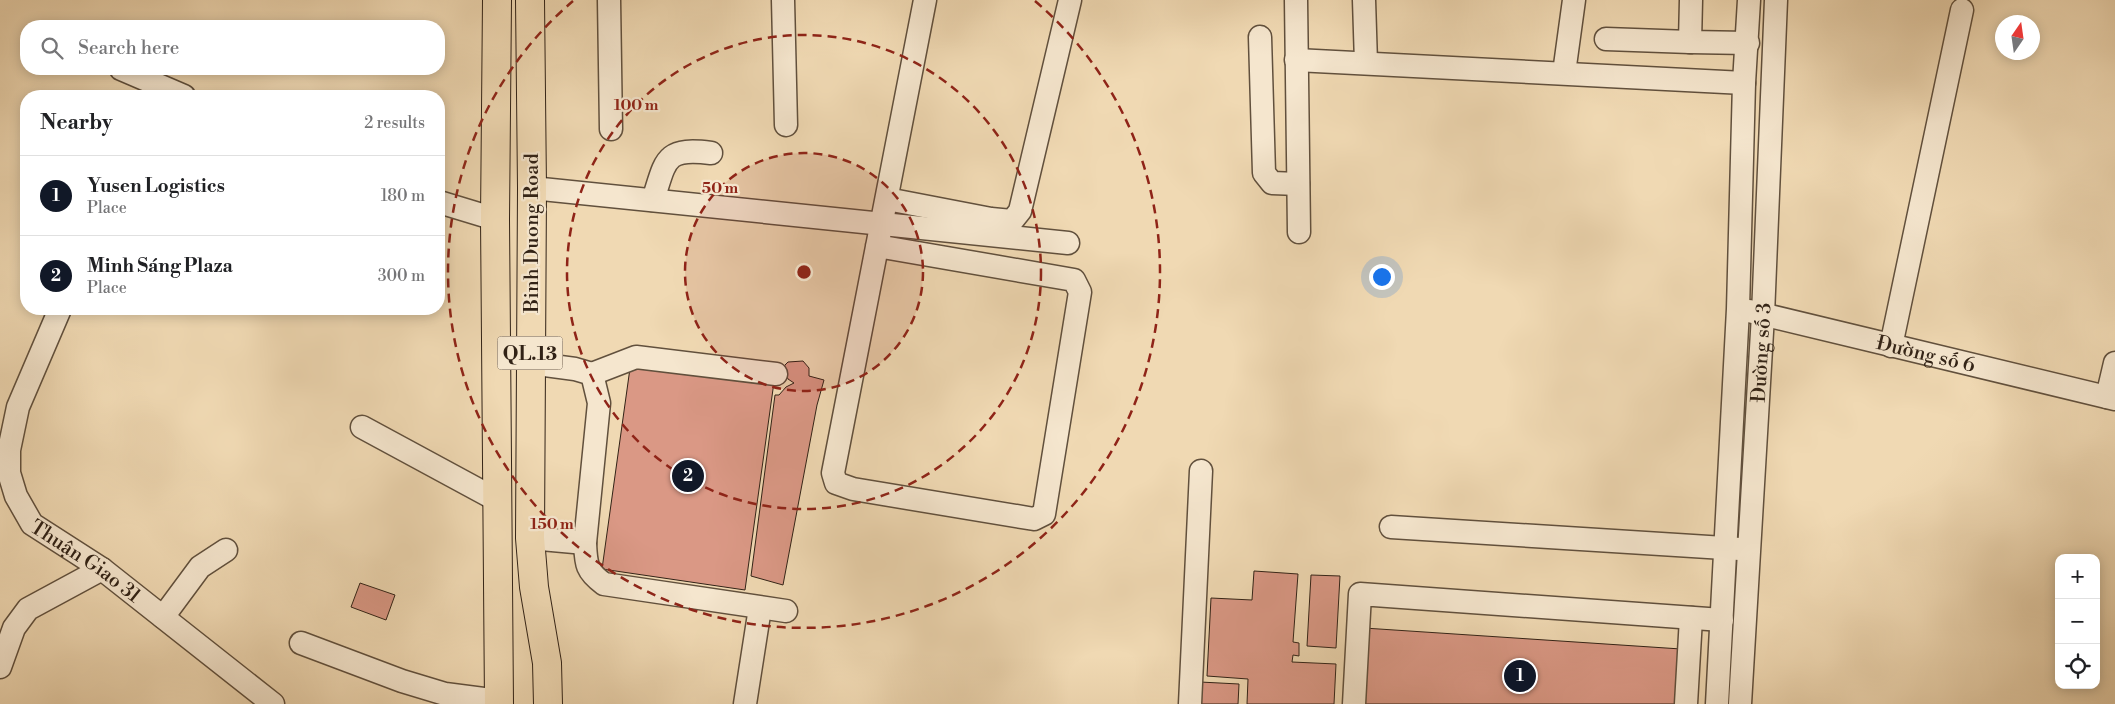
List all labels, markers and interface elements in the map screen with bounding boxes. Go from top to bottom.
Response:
north arrow [1995,15,2040,60]
search box [20,20,445,75]
icon: search [38,34,66,62]
text: Search here [78,36,179,60]
text: 100 m [614,96,659,115]
text: Nearby [40,110,113,136]
text: 2 results [364,113,425,133]
street label: Binh Duong Road [520,153,545,314]
text: Yusen Logistics [87,174,225,198]
text: 50 m [702,179,738,198]
text: 1 [52,186,60,206]
text: 180 m [381,186,425,206]
text: Place [87,198,127,218]
text: Minh Sáng Plaza [87,254,233,278]
centre of rings [795,263,813,281]
your location [1369,264,1395,290]
text: 2 [51,266,61,286]
text: 300 m [378,266,425,286]
text: Place [87,278,127,298]
street label: Đường số 3 [1747,302,1777,403]
street label: Đường số 6 [1874,331,1978,379]
road number: QL.13 [498,336,562,369]
pin: 2 [672,457,704,495]
street label: Thuận Giao 31 [25,515,146,609]
text: 150 m [530,515,574,534]
map controls [2055,554,2100,689]
button: + [2055,554,2100,599]
button: − [2055,599,2100,644]
button: locate [2055,644,2100,689]
pin: 1 [1504,657,1536,695]

